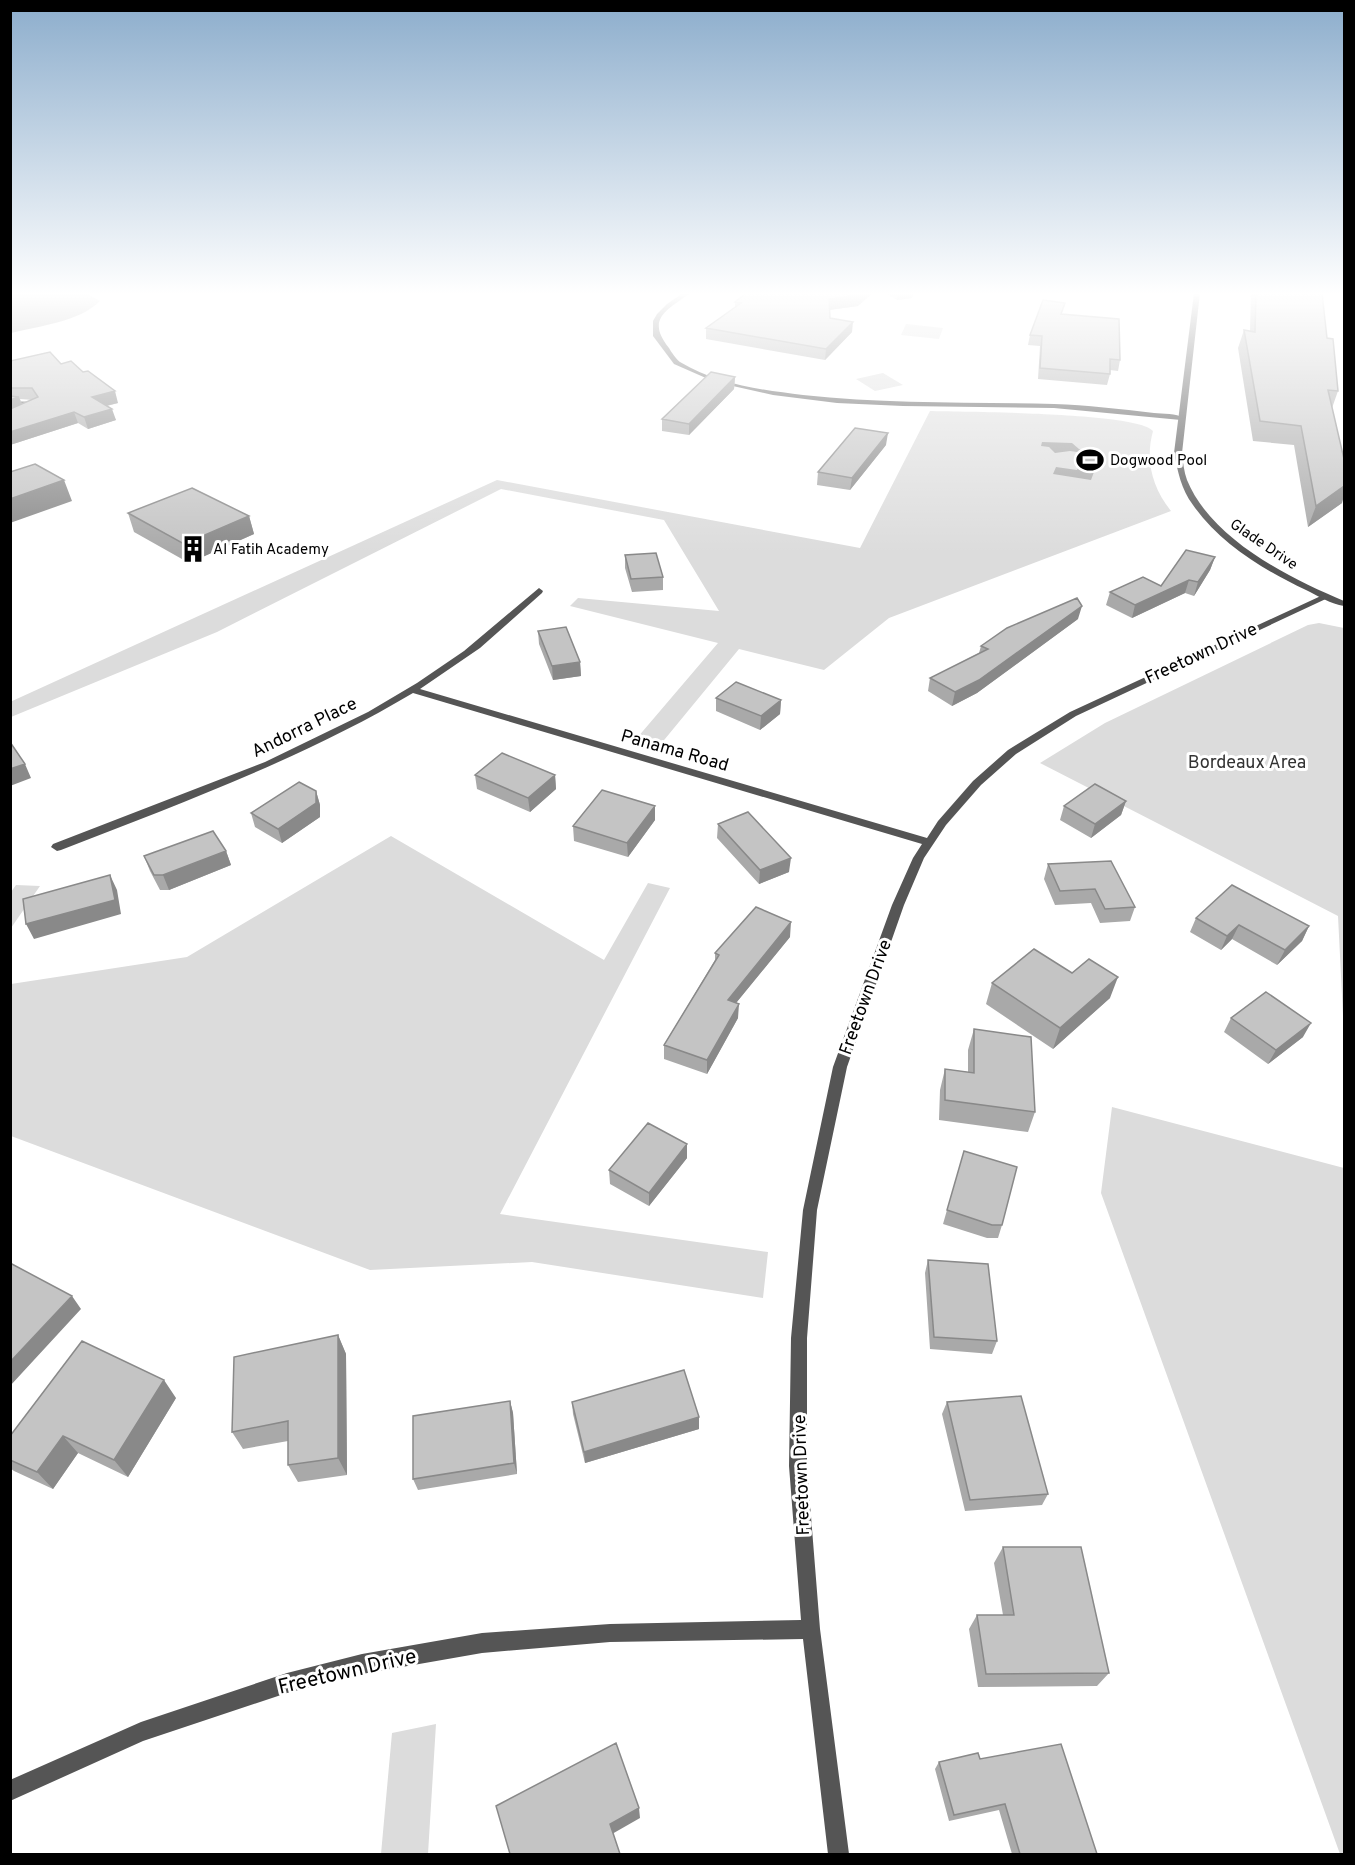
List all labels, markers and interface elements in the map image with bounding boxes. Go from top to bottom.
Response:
sports icon: Dogwood Pool [1075,445,1105,475]
place label: Dogwood Pool [1110,452,1207,471]
street label: Glade Drive [1226,516,1301,575]
building icon: Al Fatih Academy [178,534,208,564]
place label: Al Fatih Academy [213,541,329,560]
street label: Freetown Drive [1142,618,1261,690]
street label: Andorra Place [248,693,361,764]
street label: Panama Road [618,725,731,778]
park label: Bordeaux Area [1188,752,1306,775]
street label: Freetown Drive [835,937,898,1058]
street label: Freetown Drive [789,1414,816,1536]
street label: Freetown Drive [275,1643,419,1702]

